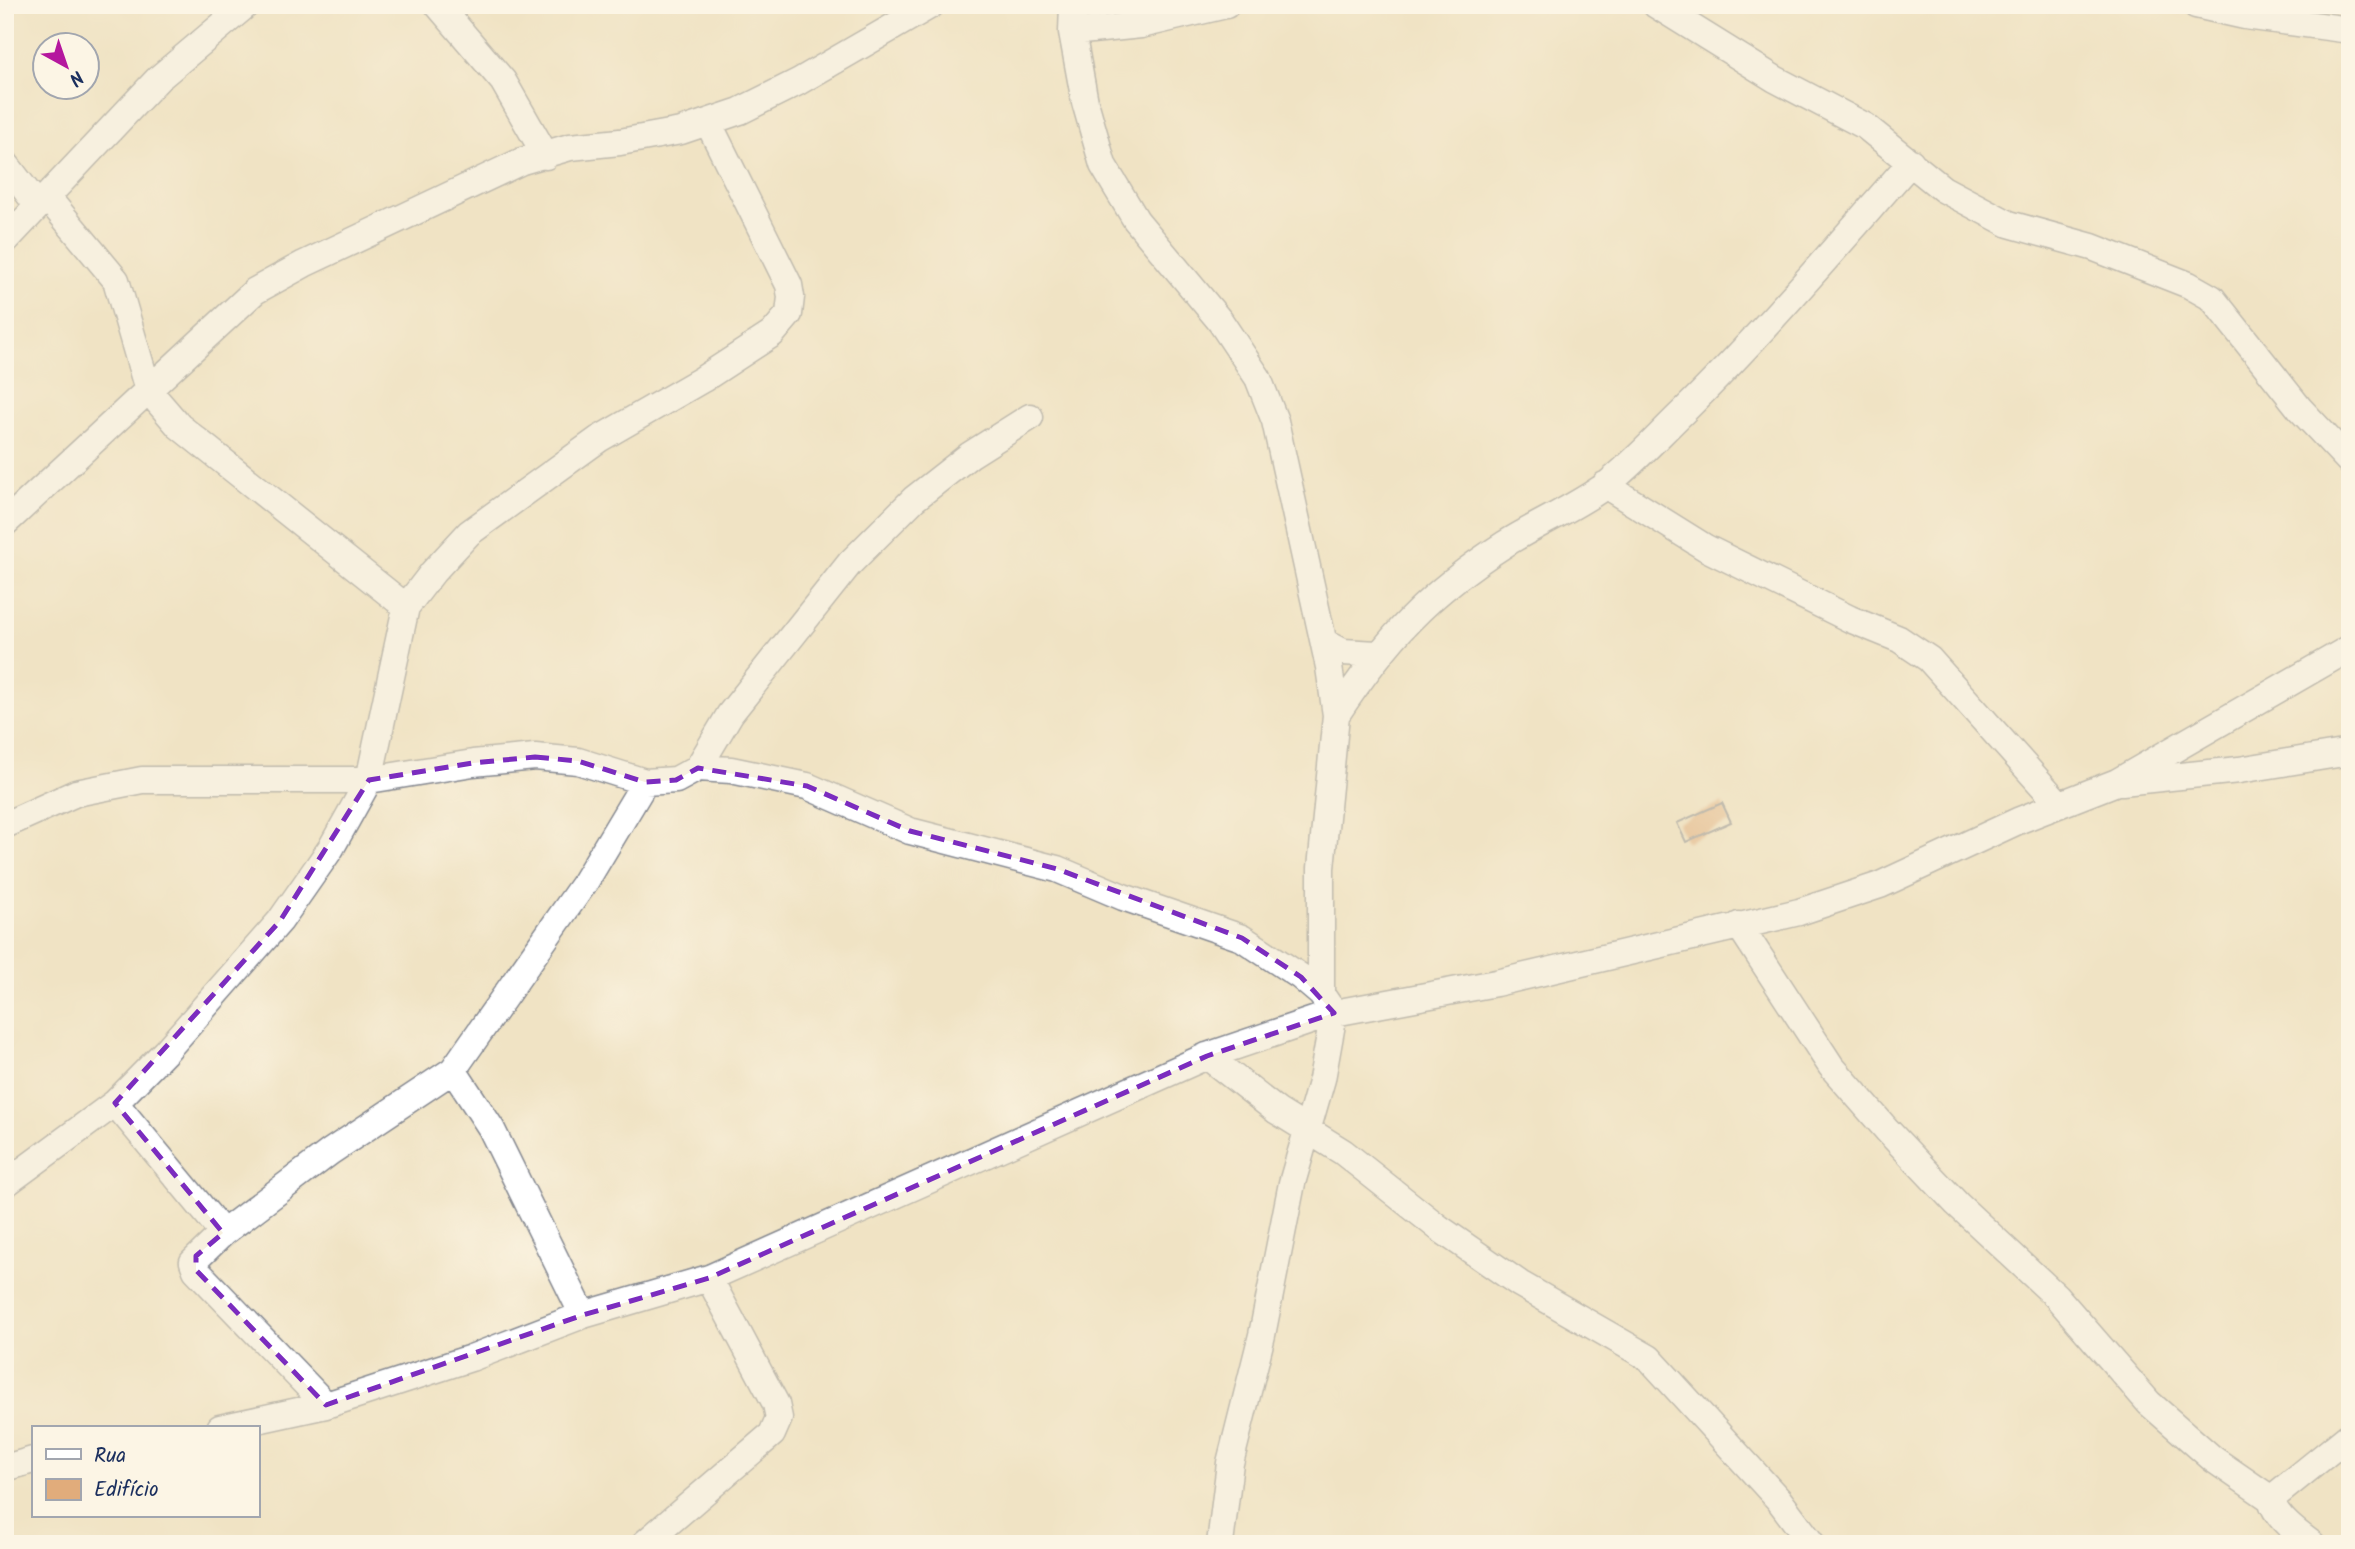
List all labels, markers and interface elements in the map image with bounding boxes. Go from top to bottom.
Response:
north arrow [32,32,102,102]
text: N [61,62,90,93]
legend [32,1426,259,1518]
text: Rua [94,1440,126,1473]
text: Edifício [94,1474,159,1507]

